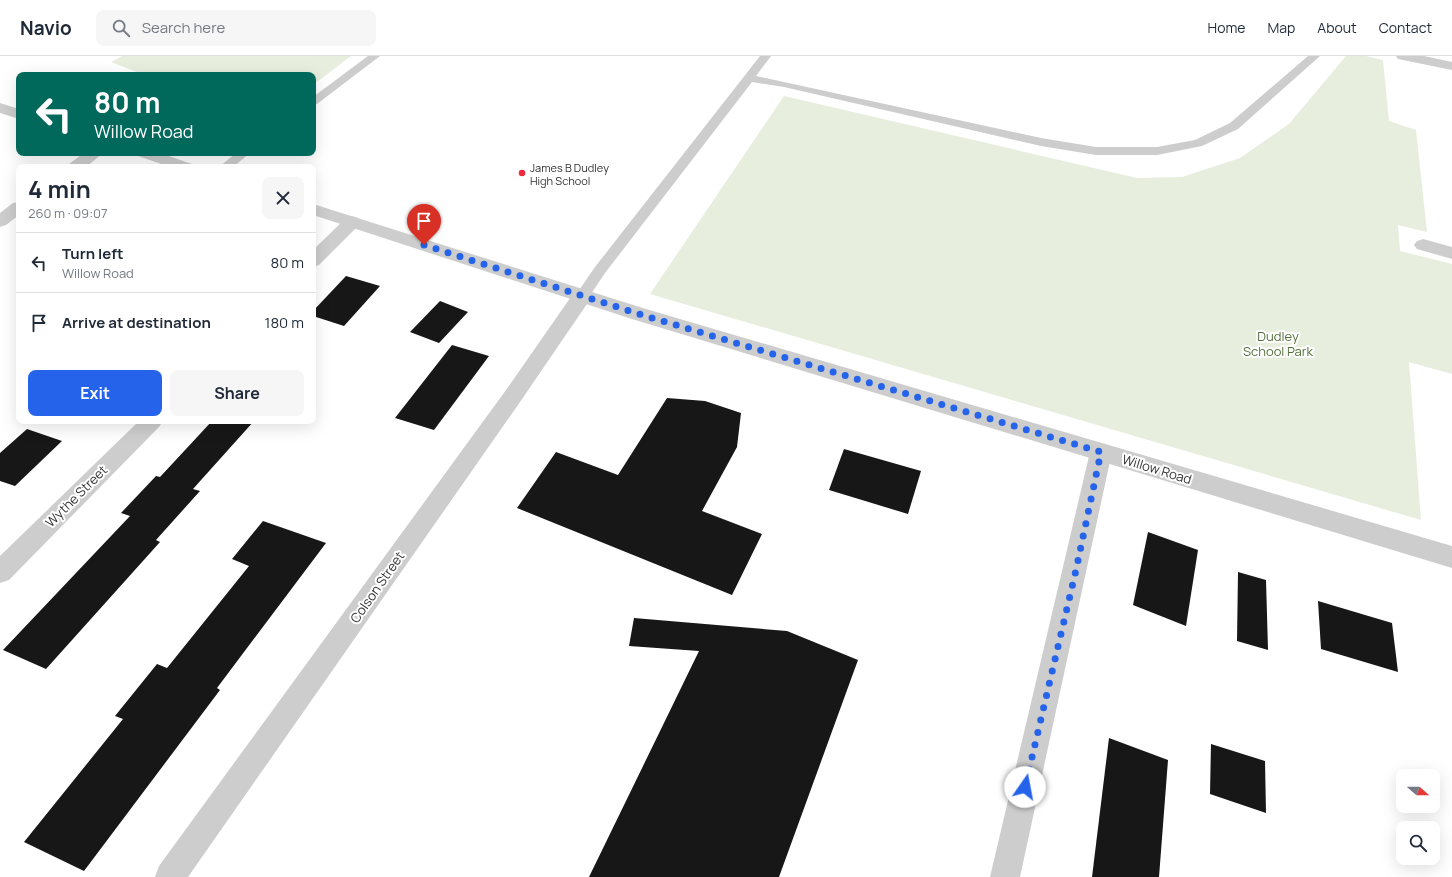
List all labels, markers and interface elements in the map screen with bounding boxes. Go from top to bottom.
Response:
search box [96,10,376,46]
text: Navio [20,15,72,41]
icon: search [110,17,132,39]
text: Search here [142,17,225,38]
text: Home [1208,18,1245,37]
text: Map [1267,18,1295,37]
text: About [1317,18,1357,37]
text: Contact [1379,18,1432,37]
text: 80 m [94,83,160,121]
icon: left [28,88,80,140]
text: Willow Road [94,119,193,143]
place label: James B Dudley High School [530,160,609,188]
marker: James B Dudley High School [517,168,527,178]
text: 4 min [28,172,91,205]
button: close [262,177,304,219]
text: 260 m · 09:07 [28,204,108,222]
pin [407,204,441,245]
icon: arrive [413,210,435,232]
text: Turn left [62,243,124,264]
icon: left [28,252,50,274]
text: 80 m [270,252,304,273]
text: Willow Road [62,264,134,282]
icon: arrive [28,312,50,334]
text: Arrive at destination [62,312,211,333]
text: 180 m [265,312,304,333]
park label: Dudley School Park [1243,327,1313,360]
button: Exit [28,370,162,416]
button: Share [170,370,304,416]
street label: Willow Road [1120,450,1194,488]
street label: Wythe Street [41,461,111,531]
street label: Colson Street [346,548,408,626]
position arrow [1004,766,1046,808]
north arrow [1396,769,1440,813]
map controls [1396,769,1440,865]
button: search [1396,821,1440,865]

